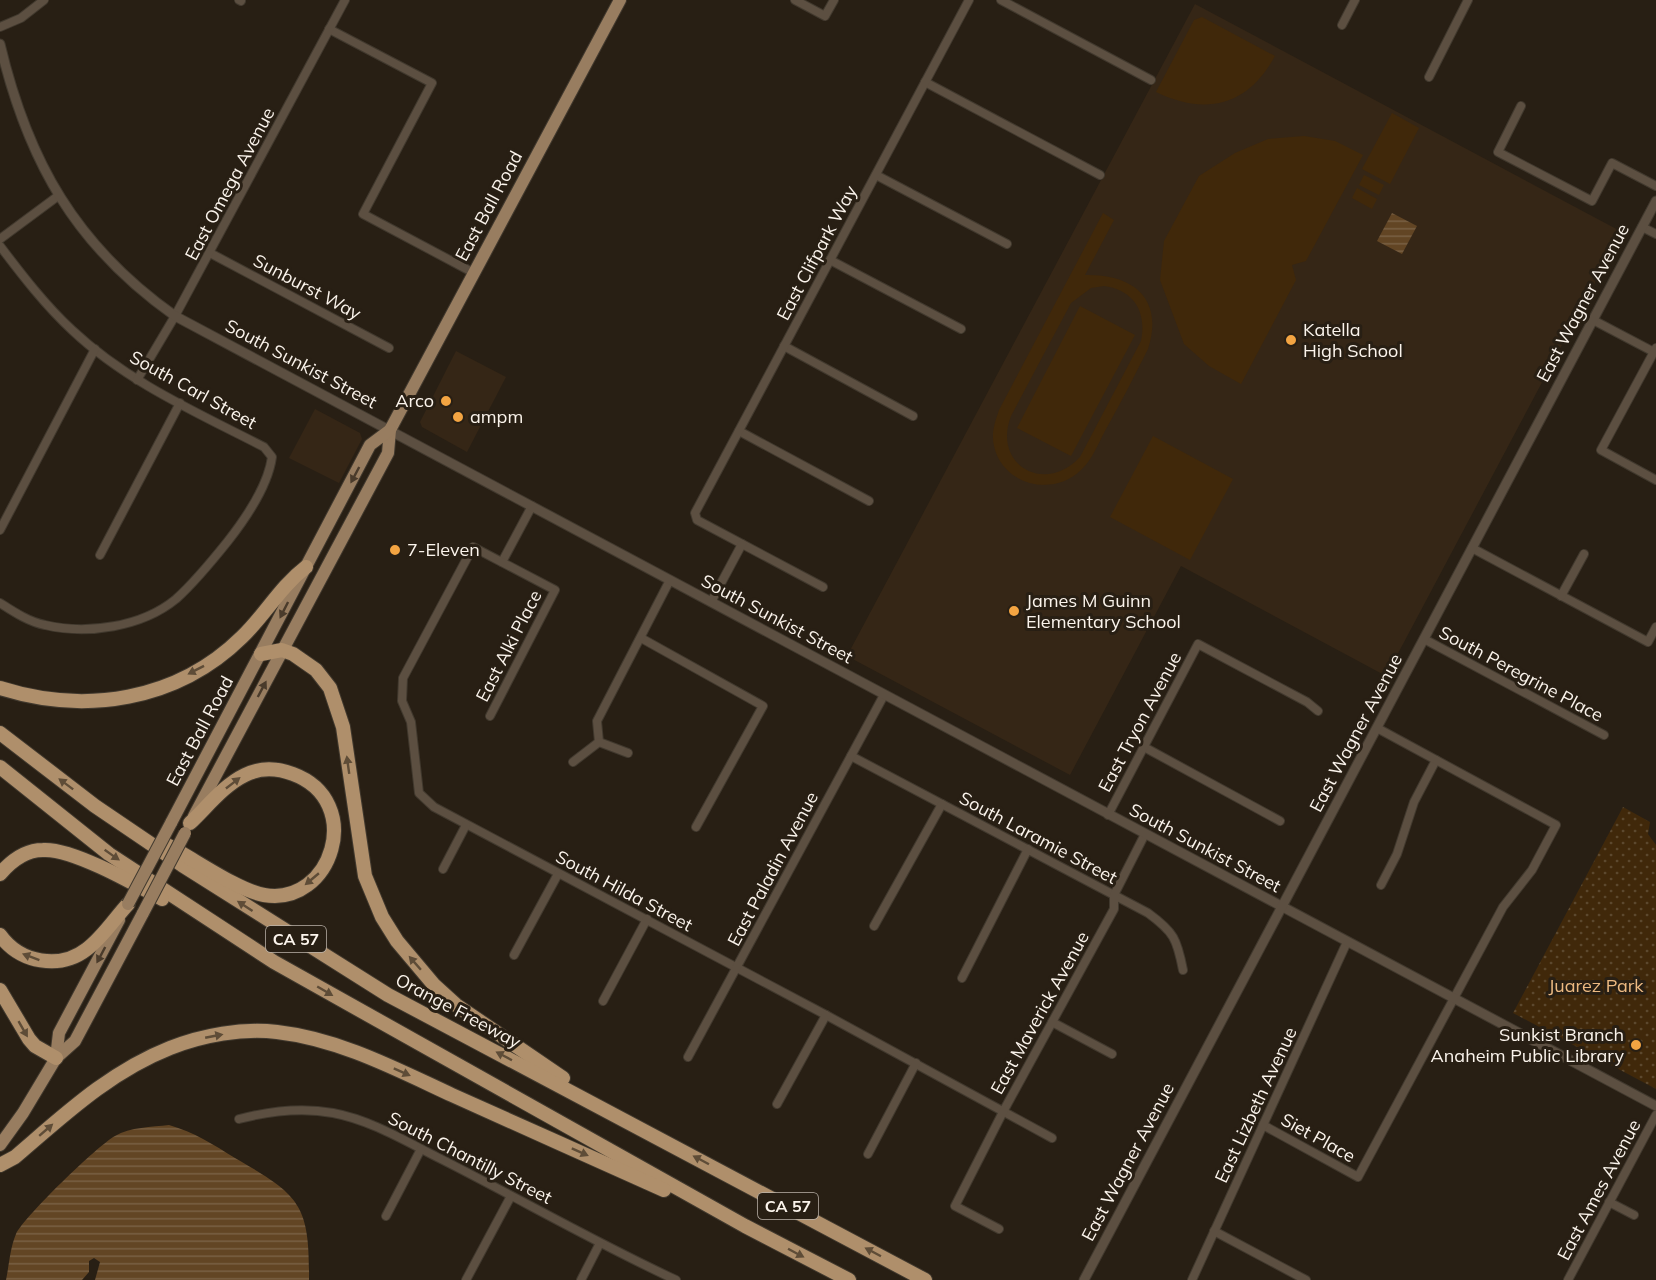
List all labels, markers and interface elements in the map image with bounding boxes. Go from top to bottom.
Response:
street label: East Omega Avenue [180,103,280,264]
street label: East Ball Road [450,147,527,265]
street label: East Clifpark Way [771,181,862,324]
street label: East Wagner Avenue [1531,220,1634,386]
street label: Sunburst Way [249,249,365,325]
street label: South Sunkist Street [221,314,381,413]
place label: Katella High School [1303,318,1403,362]
marker: Katella High School [1284,333,1298,347]
street label: South Carl Street [126,345,261,434]
place label: Arco [395,389,434,412]
marker: Arco [439,394,453,408]
place label: ampm [470,405,523,428]
marker: ampm [451,410,465,424]
one-way arrow [350,466,360,483]
place label: 7-Eleven [407,538,480,561]
marker: 7-Eleven [388,543,402,557]
street label: South Sunkist Street [697,569,857,668]
street label: East Alki Place [471,586,547,705]
place label: James M Guinn Elementary School [1026,589,1181,633]
one-way arrow [279,601,289,619]
marker: James M Guinn Elementary School [1007,604,1021,618]
street label: South Peregrine Place [1435,620,1607,727]
street label: East Tryon Avenue [1093,648,1186,796]
street label: East Wagner Avenue [1304,650,1407,816]
one-way arrow [188,665,205,675]
street label: East Ball Road [161,672,238,790]
one-way arrow [257,680,267,697]
one-way arrow [343,755,352,774]
one-way arrow [226,777,241,789]
one-way arrow [58,778,74,791]
street label: South Laramie Street [955,786,1121,889]
street label: East Paladin Avenue [722,788,823,950]
street label: South Sunkist Street [1125,798,1285,897]
street label: South Hilda Street [552,845,697,936]
one-way arrow [103,849,119,861]
one-way arrow [305,872,320,885]
one-way arrow [237,900,253,912]
road number: CA 57 [266,926,326,952]
street label: East Maverick Avenue [985,927,1094,1098]
one-way arrow [96,947,106,964]
one-way arrow [21,952,39,962]
one-way arrow [409,956,422,971]
street label: Orange Freeway [392,968,525,1053]
park label: Juarez Park [1548,974,1644,997]
one-way arrow [317,986,334,996]
one-way arrow [17,1021,28,1037]
street label: East Lizbeth Avenue [1209,1023,1302,1186]
place label: Sunkist Branch Anaheim Public Library [1431,1023,1624,1067]
one-way arrow [205,1031,224,1040]
marker: Sunkist Branch Anaheim Public Library [1629,1038,1643,1052]
one-way arrow [496,1051,513,1060]
one-way arrow [393,1068,410,1077]
street label: East Wagner Avenue [1076,1079,1179,1245]
street label: South Chantilly Street [384,1106,556,1209]
street label: Siet Place [1277,1108,1360,1167]
street label: East Ames Avenue [1552,1115,1645,1264]
one-way arrow [39,1123,54,1137]
one-way arrow [571,1147,589,1157]
one-way arrow [693,1155,710,1165]
road number: CA 57 [758,1193,818,1219]
one-way arrow [864,1247,881,1257]
one-way arrow [788,1248,805,1258]

